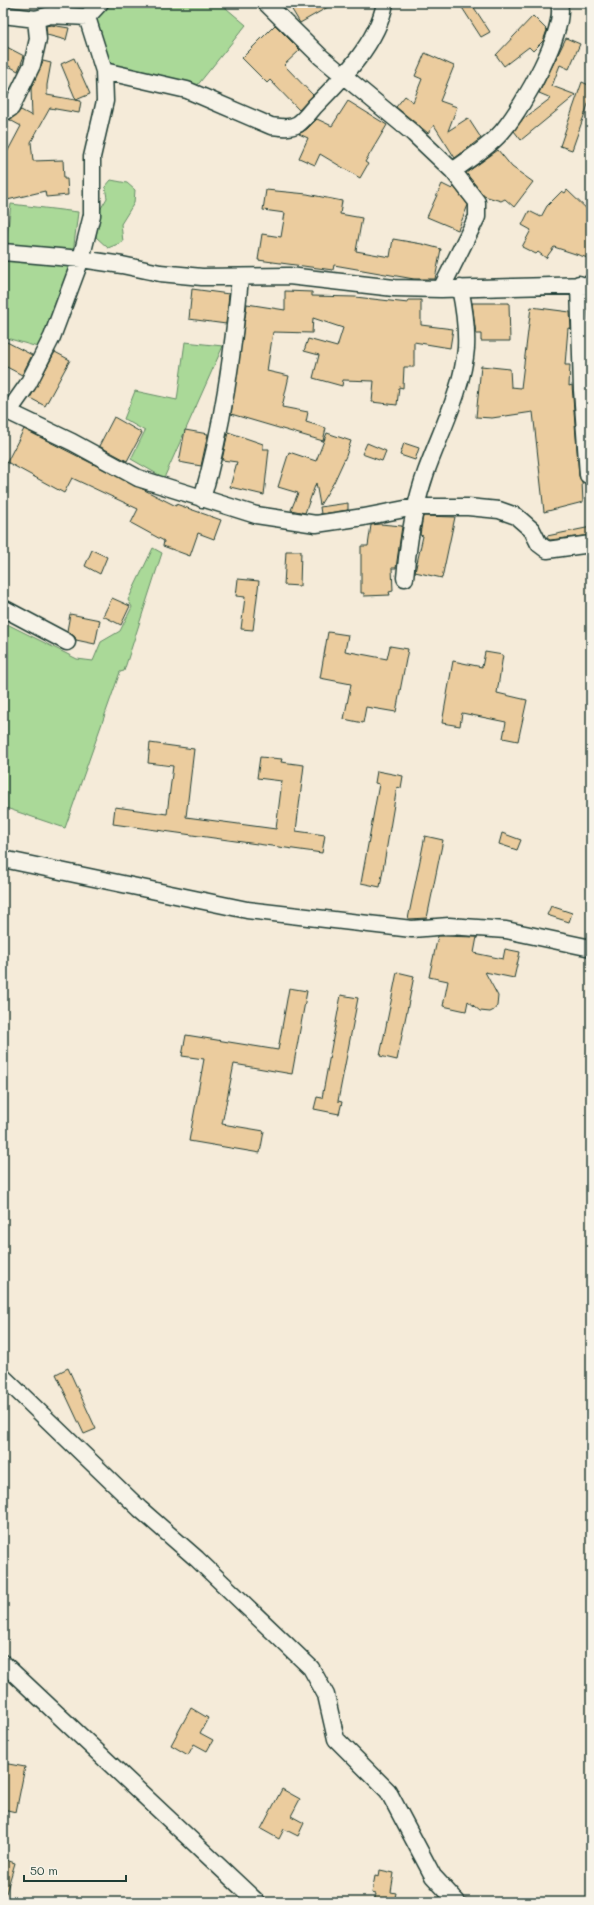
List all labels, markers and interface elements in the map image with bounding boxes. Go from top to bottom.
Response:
scale bar [24,1857,126,1883]
text: 50 m [30,1862,58,1878]

